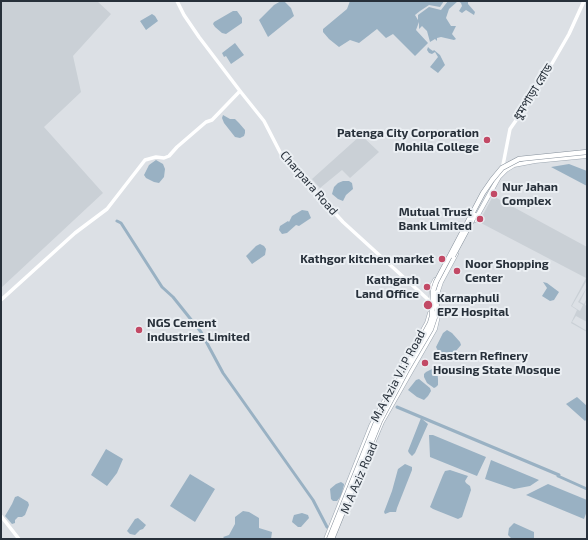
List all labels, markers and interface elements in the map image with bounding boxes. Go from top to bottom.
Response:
street label: ধুমপাড়া রোড [510,61,556,123]
place label: Patenga City Corporation Mohila College [337,126,479,154]
marker: Patenga City Corporation Mohila College [482,135,492,145]
street label: Charpara Road [277,148,341,218]
place label: Nur Jahan Complex [502,180,558,208]
marker: Nur Jahan Complex [489,189,499,199]
place label: Mutual Trust Bank Limited [398,205,472,233]
marker: Mutual Trust Bank Limited [475,214,485,224]
place label: Kathgor kitchen market [300,252,434,266]
marker: Kathgor kitchen market [437,254,447,264]
place label: Noor Shopping Center [465,257,549,285]
marker: Noor Shopping Center [452,266,462,276]
place label: Kathgarh Land Office [356,273,419,301]
marker: Kathgarh Land Office [422,282,432,292]
place label: Karnaphuli EPZ Hospital [437,291,509,319]
marker: Karnaphuli EPZ Hospital [422,299,434,311]
place label: NGS Cement Industries Limited [147,316,250,344]
marker: NGS Cement Industries Limited [134,325,144,335]
street label: M.A Azia V.I.P Road [368,328,428,424]
place label: Eastern Refinery Housing State Mosque [433,349,560,377]
marker: Eastern Refinery Housing State Mosque [420,358,430,368]
street label: M A Aziz Road [337,440,381,516]

